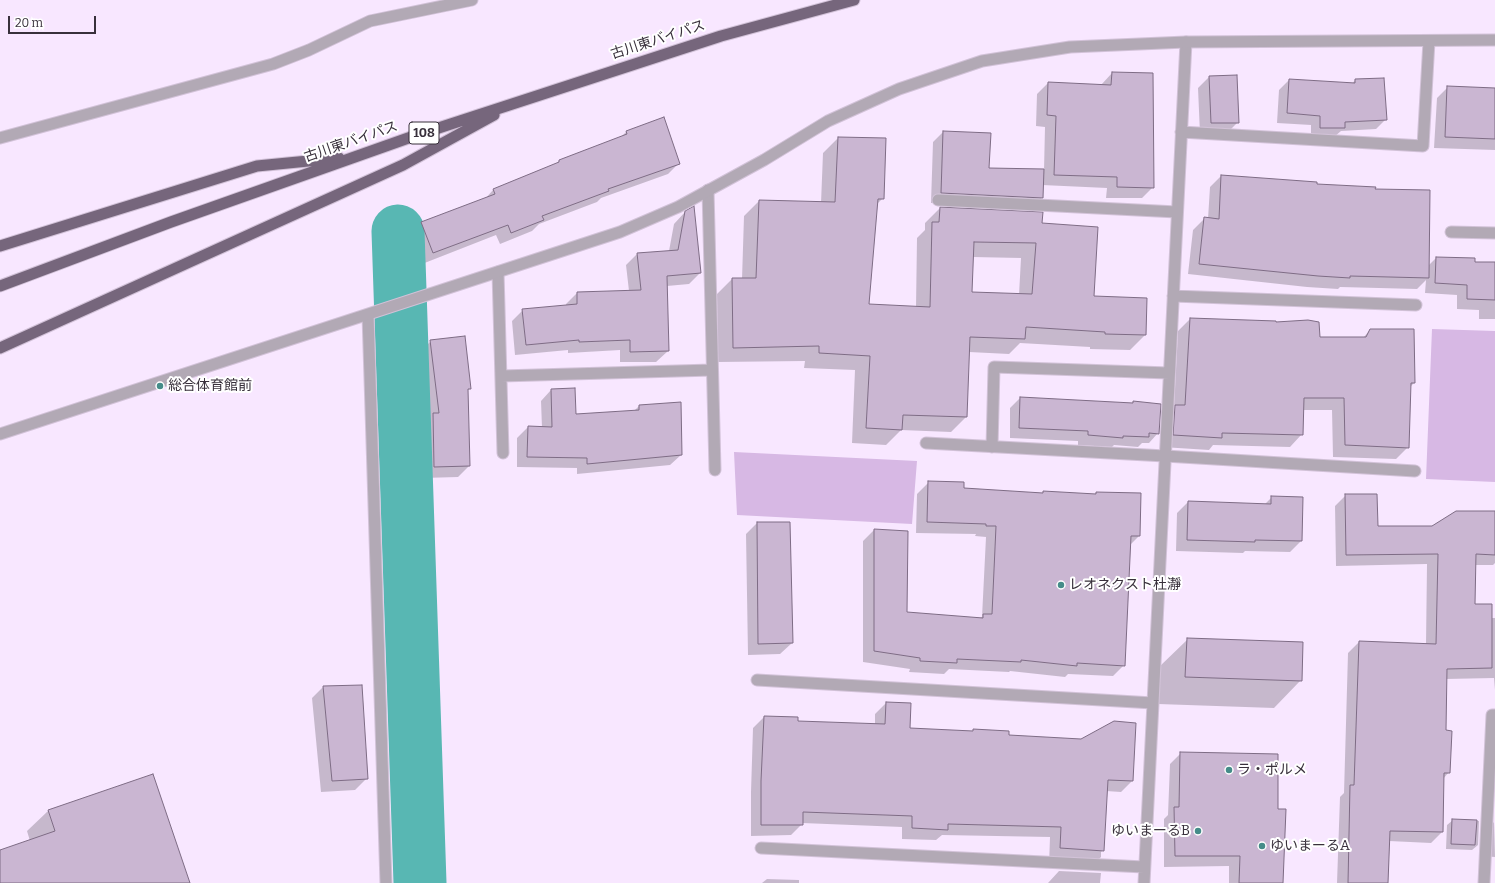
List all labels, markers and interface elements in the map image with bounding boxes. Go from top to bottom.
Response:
scale bar [10,8,98,34]
text: 20 m [15,16,43,30]
street label: 古川東バイパス [609,17,707,63]
street label: 古川東バイパス [302,118,400,166]
road number: 108 [409,122,439,144]
place label: 総合体育館前 [168,378,252,394]
marker: 総合体育館前 [155,381,165,391]
place label: レオネクスト杜瀞 [1069,577,1181,593]
marker: レオネクスト杜瀞 [1056,580,1066,590]
place label: ラ・ポルメ [1237,762,1307,778]
marker: ラ・ポルメ [1224,765,1234,775]
place label: ゆいまーるB [1111,823,1190,839]
marker: ゆいまーるB [1193,826,1203,836]
place label: ゆいまーるA [1270,838,1350,854]
marker: ゆいまーるA [1257,841,1267,851]

